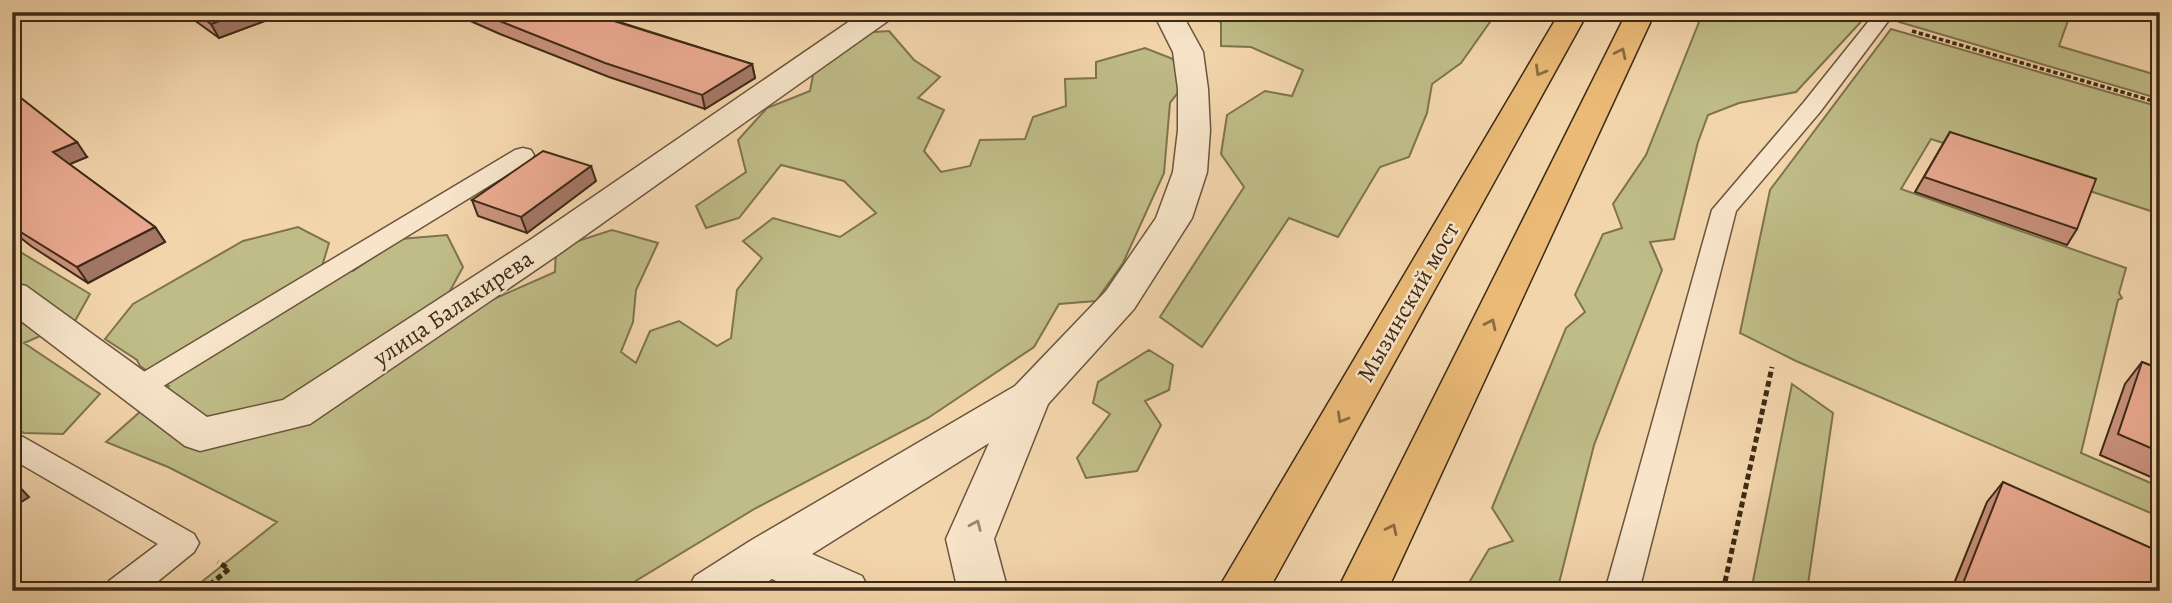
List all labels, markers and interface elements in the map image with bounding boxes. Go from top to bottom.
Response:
one-way arrow [1613,48,1627,60]
one-way arrow [1535,64,1548,77]
street label: Мызинский мост [1349,216,1467,388]
street label: улица Балакирева [366,242,539,374]
one-way arrow [1482,319,1496,331]
one-way arrow [1337,410,1350,423]
one-way arrow [968,520,982,532]
one-way arrow [1384,524,1398,536]

